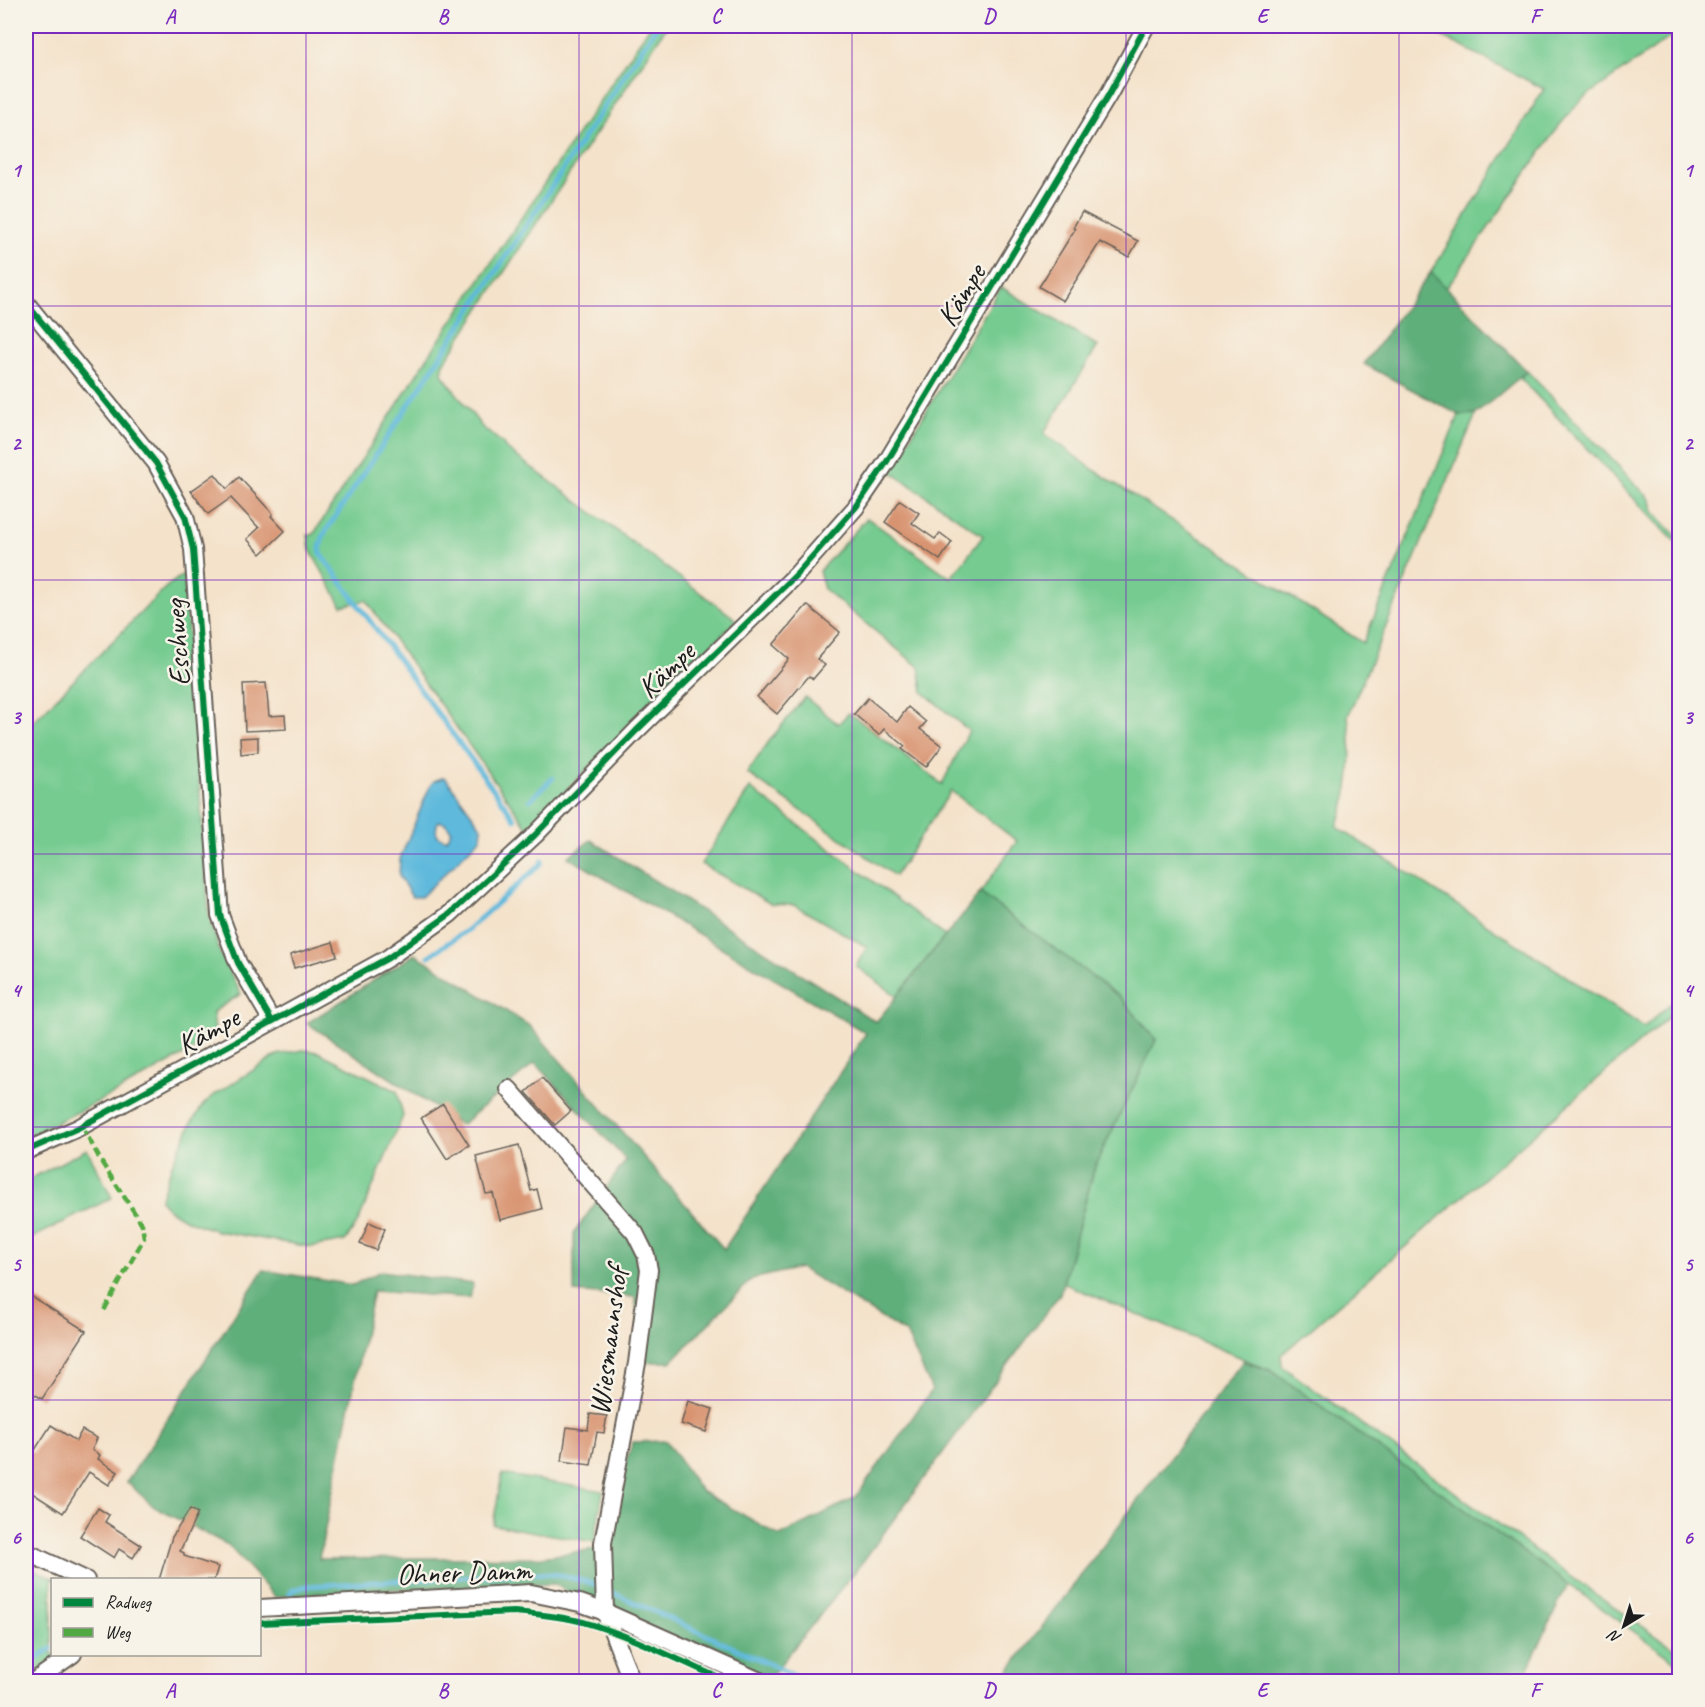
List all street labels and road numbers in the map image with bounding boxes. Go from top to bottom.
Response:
street label: Kämpe [928,255,995,333]
street label: Eschweg [155,596,199,687]
street label: Kämpe [629,632,705,707]
street label: Kämpe [170,997,248,1064]
street label: Wiesmannshof [580,1259,637,1417]
street label: Ohner Damm [396,1551,534,1593]

